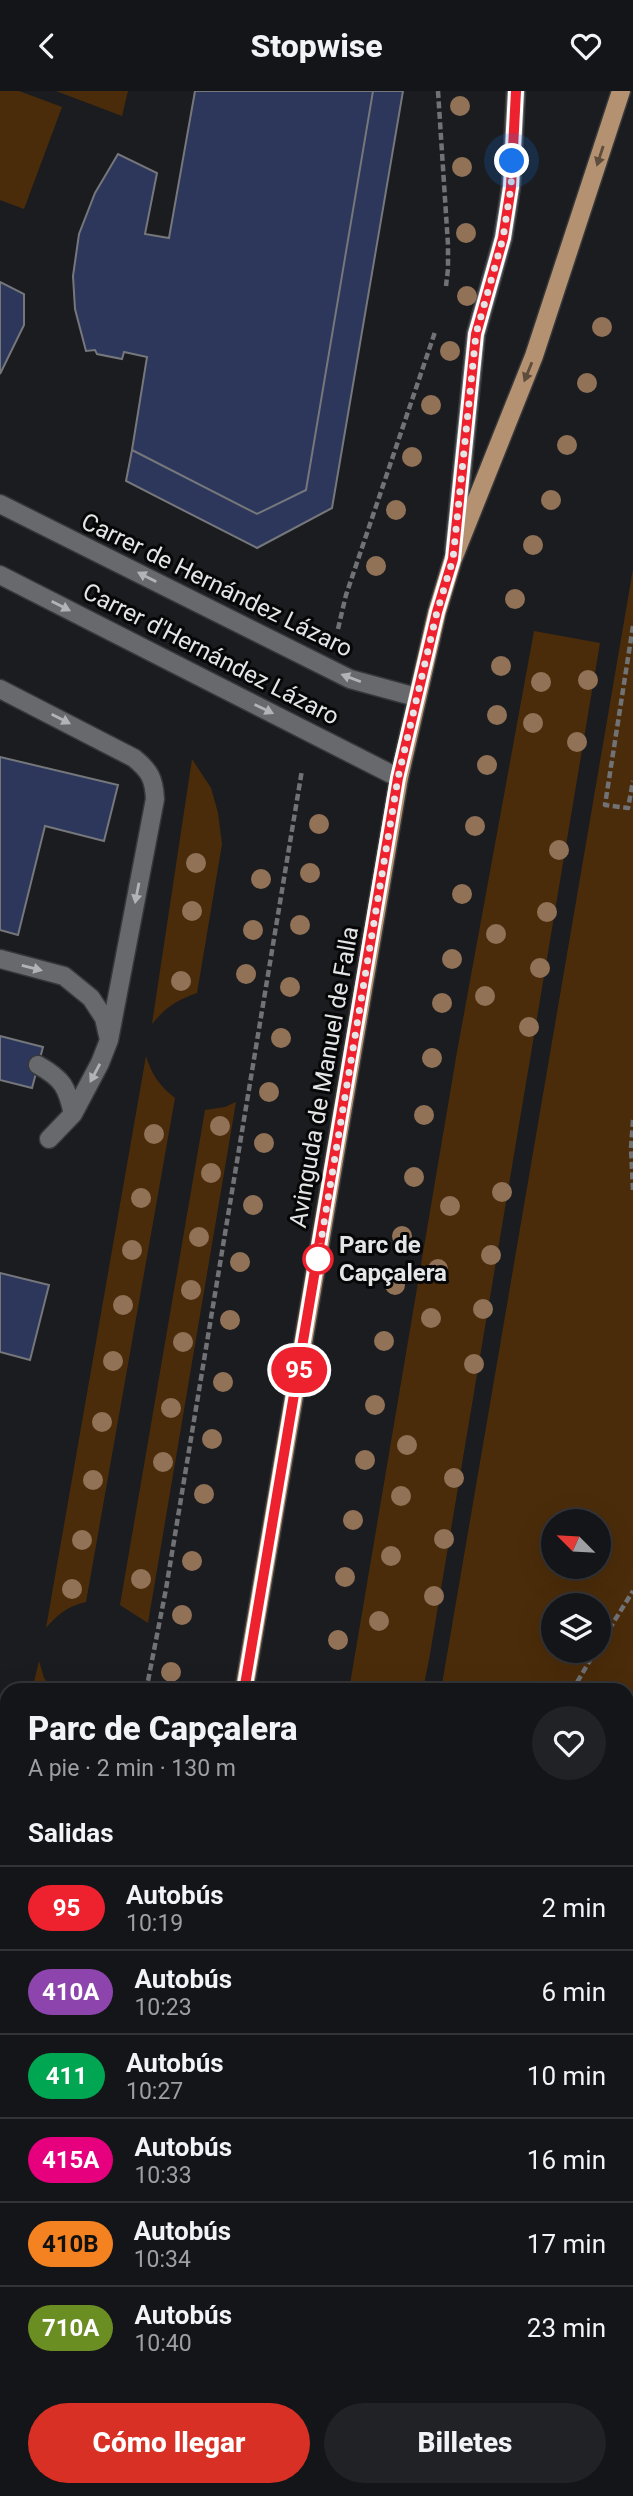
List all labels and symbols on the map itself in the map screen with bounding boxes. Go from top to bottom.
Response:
your location [494,143,529,178]
one-way arrow [594,146,604,167]
one-way arrow [522,361,533,382]
street label: Carrer de Hernández Lázaro [77,507,357,663]
one-way arrow [137,572,157,583]
street label: Carrer d'Hernández Lázaro [78,577,344,731]
one-way arrow [51,600,71,611]
one-way arrow [340,672,361,683]
one-way arrow [254,703,274,714]
one-way arrow [51,714,71,725]
one-way arrow [131,882,142,904]
street label: Avinguda de Manuel de Falla [284,924,364,1230]
one-way arrow [22,963,43,973]
one-way arrow [89,1063,101,1083]
place label: Parc de Capçalera [339,1231,447,1287]
marker: Parc de Capçalera [303,1244,333,1274]
line badge: 95 [268,1347,330,1393]
north arrow [541,1509,611,1579]

